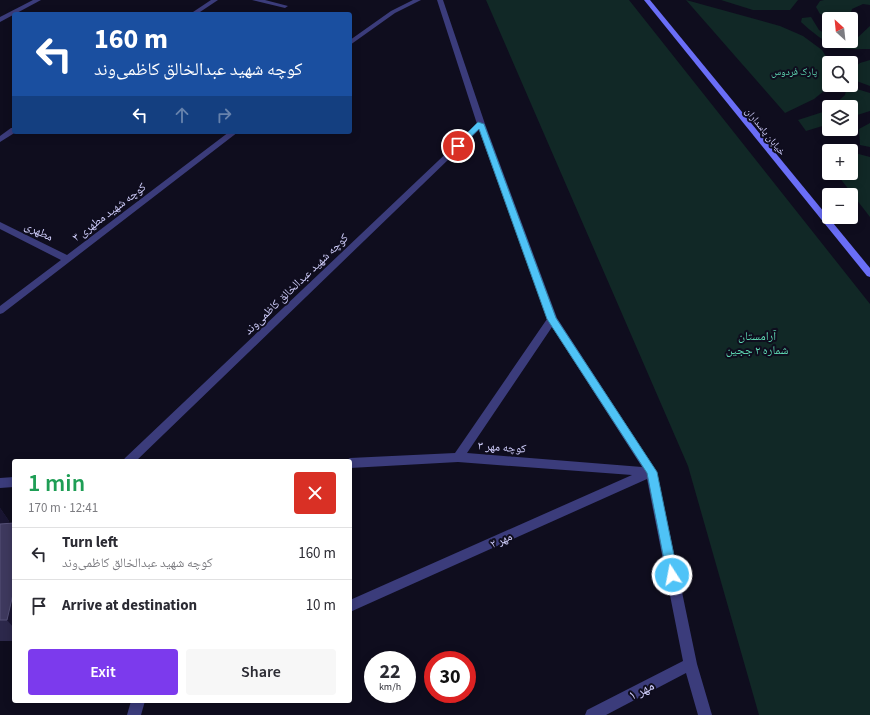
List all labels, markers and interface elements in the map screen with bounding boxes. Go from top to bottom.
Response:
north arrow [822,12,858,48]
map controls [822,12,858,224]
text: 160 m [94,19,168,59]
icon: left [28,28,80,80]
button: search [822,56,858,92]
text: کوچه شهید عبدالخالق کاظمی‌وند [94,57,303,82]
park label: پارک فردوس [771,65,817,79]
button: layers [822,100,858,136]
icon: left [129,104,151,126]
icon: ahead [171,104,193,126]
icon: right [213,104,235,126]
street label: خیابان پاسداران [742,105,789,159]
pin [441,129,475,163]
icon: arrive [447,135,469,157]
button: + [822,144,858,180]
street label: کوچه شهید مطهری ۳ [69,179,150,246]
button: − [822,188,858,224]
street label: مطهری [22,217,56,246]
street label: کوچه شهید عبدالخالق کاظمی‌وند [240,230,352,339]
park label: آرامستان شماره ۲ ججین [726,328,788,359]
street label: کوچه مهر ۳ [477,437,527,458]
text: 1 min [28,466,85,501]
button: close [294,472,336,514]
text: 170 m · 12:41 [28,499,98,517]
street label: مهر ۲ [487,528,515,553]
text: Turn left [62,532,118,553]
icon: left [28,543,50,565]
text: 160 m [298,543,336,564]
text: کوچه شهید عبدالخالق کاظمی‌وند [62,554,213,572]
position arrow [651,554,693,596]
icon: arrive [28,595,50,617]
text: Arrive at destination [62,595,197,616]
text: 10 m [306,595,336,616]
button: Exit [28,649,178,695]
button: Share [186,649,336,695]
speed limit sign: 30 [424,651,476,703]
text: 22 [379,658,401,686]
street label: مهر ۱ [625,676,658,706]
text: km/h [379,680,401,694]

